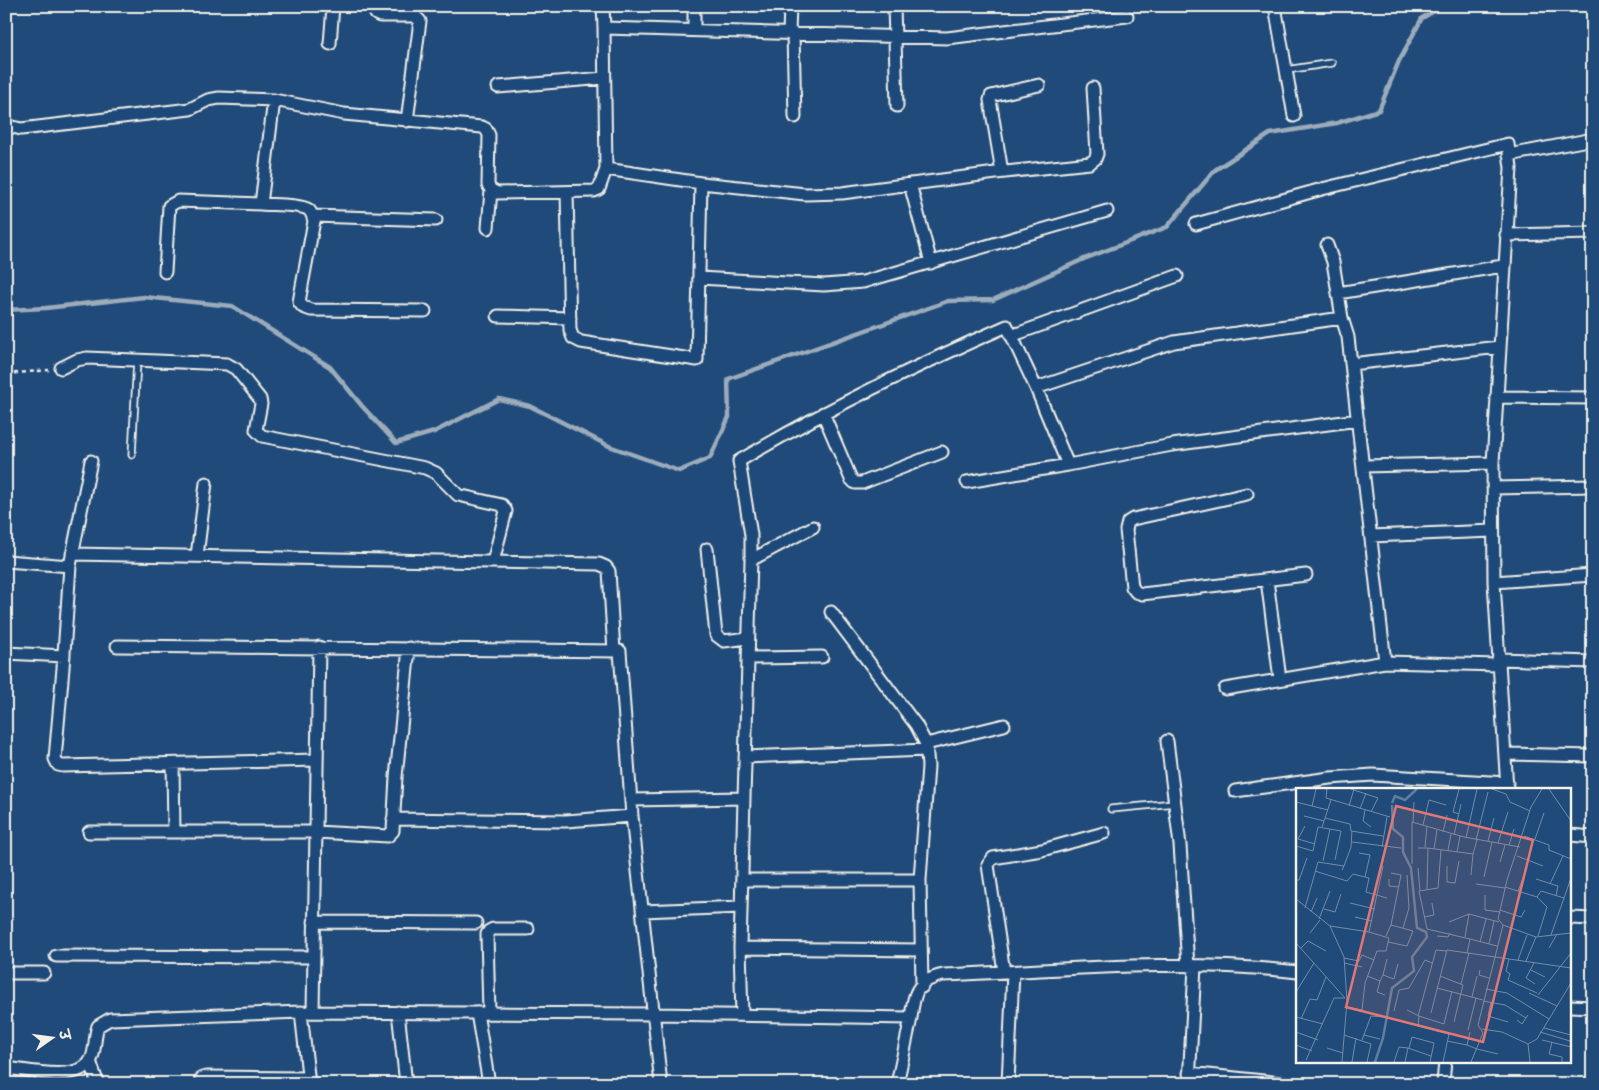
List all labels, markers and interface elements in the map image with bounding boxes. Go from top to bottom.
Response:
inset map [1296,788,1572,1062]
north arrow [28,1012,78,1062]
text: उ [51,1026,75,1044]

